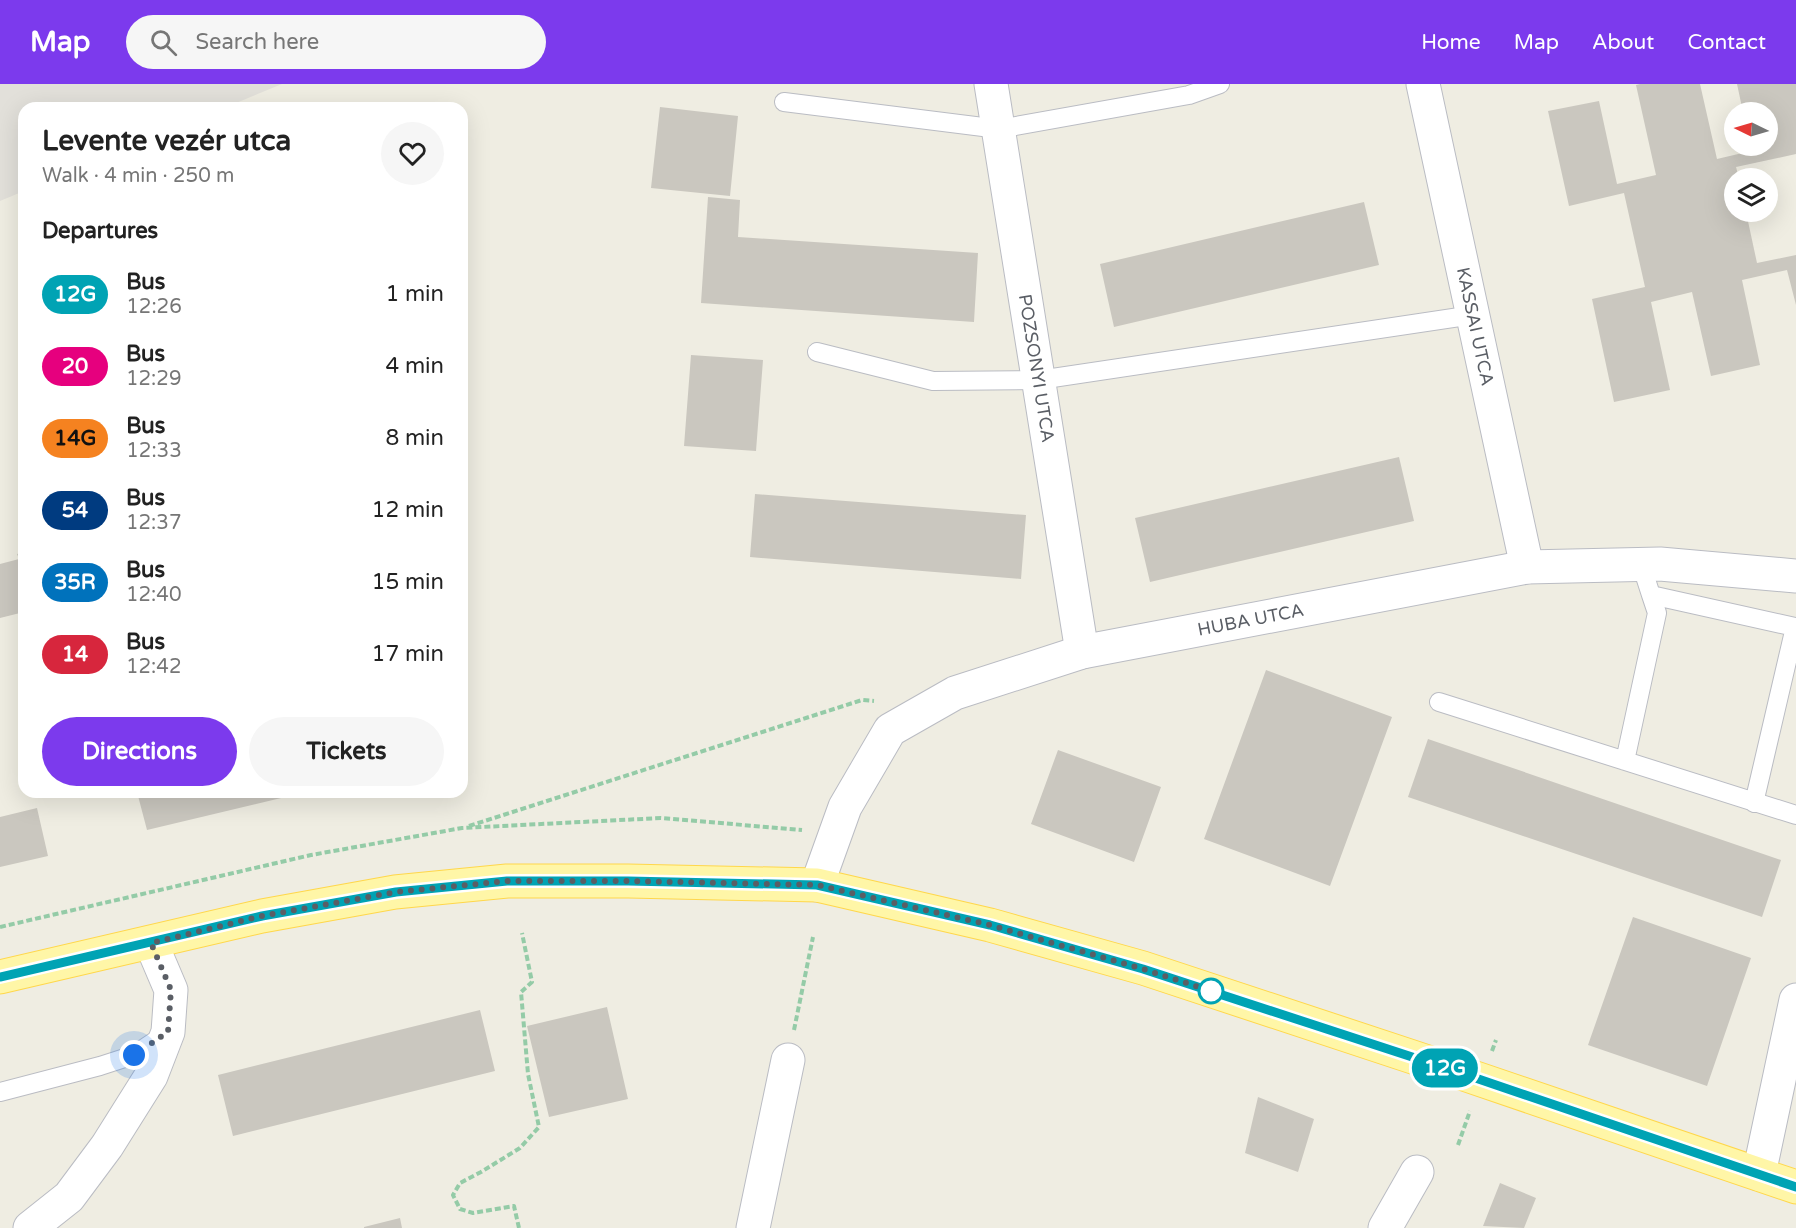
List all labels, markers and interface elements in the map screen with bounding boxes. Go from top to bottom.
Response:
search box [126,15,546,69]
text: Map [30,25,90,59]
icon: search [147,26,180,59]
text: Search here [195,29,319,55]
text: Home [1421,30,1481,55]
text: Map [1514,30,1559,55]
text: About [1592,30,1654,55]
text: Contact [1687,30,1766,55]
north arrow [1724,102,1778,156]
map controls [1724,102,1778,222]
button: heart [381,122,444,185]
text: Levente vezér utca [42,124,291,158]
text: Walk · 4 min · 250 m [42,164,234,188]
button: layers [1724,168,1778,222]
text: Departures [42,218,158,244]
street label: KASSAI UTCA [1452,265,1499,388]
text: Bus [126,269,165,295]
text: 1 min [385,281,444,307]
text: 12G [54,282,96,307]
street label: POZSONYI UTCA [1014,293,1059,444]
text: 12:26 [126,295,182,319]
text: Bus [126,341,165,367]
text: 4 min [385,353,444,379]
text: 20 [62,354,88,379]
text: 12:29 [126,367,181,391]
text: Bus [126,413,165,439]
text: 8 min [385,425,444,451]
text: 14G [54,426,96,451]
text: 12:33 [126,439,182,463]
text: Bus [126,485,165,511]
text: 12 min [372,497,444,523]
text: 54 [62,498,88,523]
text: 12:37 [126,511,181,535]
text: Bus [126,557,165,583]
text: 15 min [372,569,444,595]
text: 35R [54,570,96,595]
text: 12:40 [126,583,181,607]
street label: HUBA UTCA [1196,599,1306,641]
text: Bus [126,629,165,655]
text: 17 min [372,641,444,667]
text: 14 [62,642,88,667]
text: 12:42 [126,655,181,679]
button: Directions [42,717,237,786]
button: Tickets [249,717,444,786]
unlabelled marker [1198,978,1224,1004]
your location [119,1040,149,1070]
line badge: 12G [1410,1048,1480,1088]
text: 12G [1424,1056,1466,1081]

